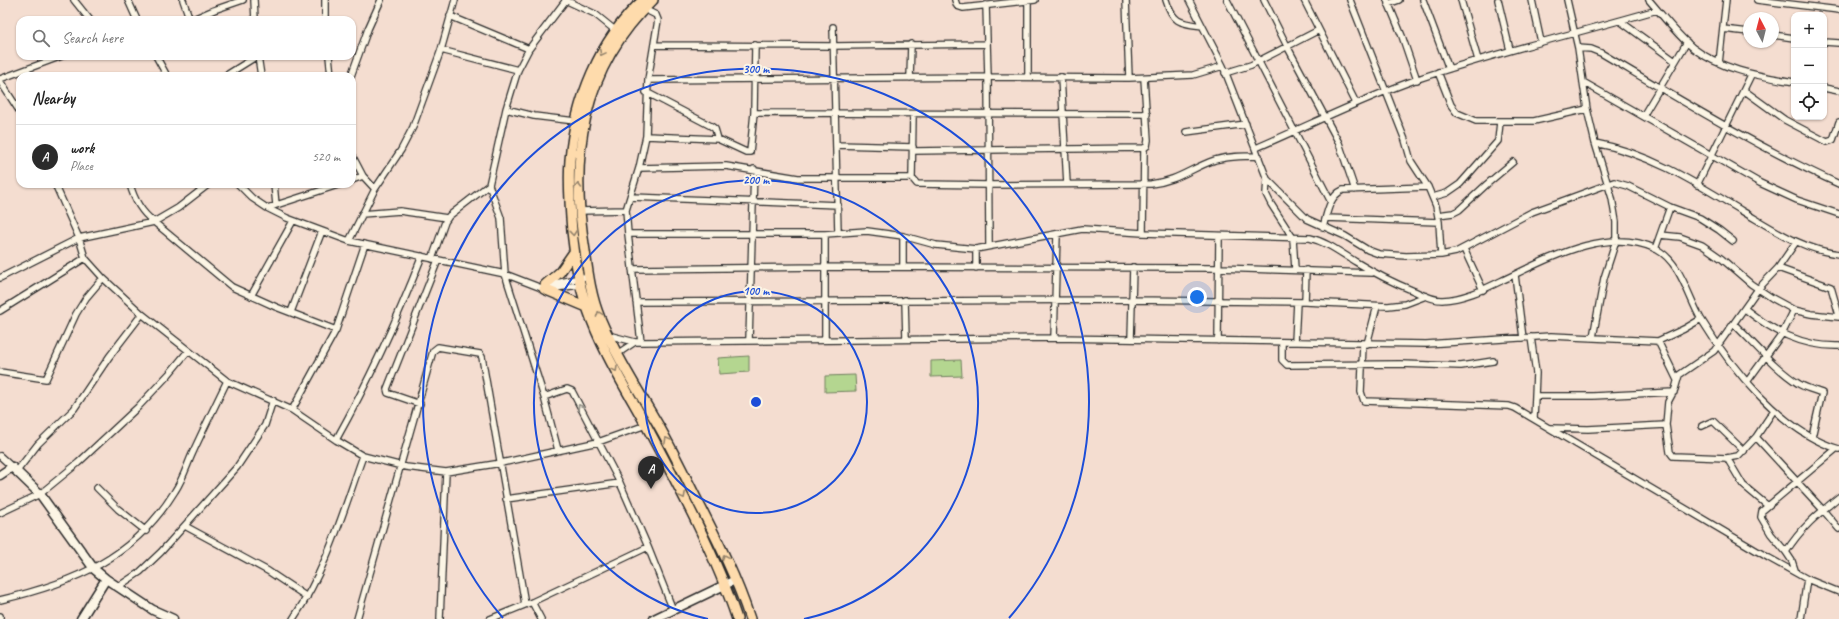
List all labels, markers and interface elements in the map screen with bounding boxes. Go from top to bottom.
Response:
north arrow [1743,12,1779,48]
map controls [1791,12,1827,120]
button: + [1791,12,1827,48]
search box [16,16,356,60]
icon: search [30,27,52,49]
text: Search here [62,29,123,48]
one-way arrow [600,48,607,56]
button: − [1791,48,1827,84]
text: 300 m [743,61,770,77]
button: locate [1791,84,1827,120]
text: Nearby [32,88,75,109]
text: work [70,139,94,158]
text: A [42,149,48,165]
text: 520 m [312,149,340,165]
text: Place [70,158,93,174]
text: 200 m [743,172,770,188]
one-way arrow [574,183,582,189]
one-way arrow [568,230,577,236]
text: 100 m [743,283,770,299]
your location [1187,287,1207,307]
one-way arrow [595,310,603,317]
one-way arrow [610,365,617,372]
centre of rings [749,395,763,409]
one-way arrow [578,404,585,411]
one-way arrow [664,437,672,444]
pin: A [638,456,664,489]
one-way arrow [678,491,686,499]
one-way arrow [721,553,729,560]

